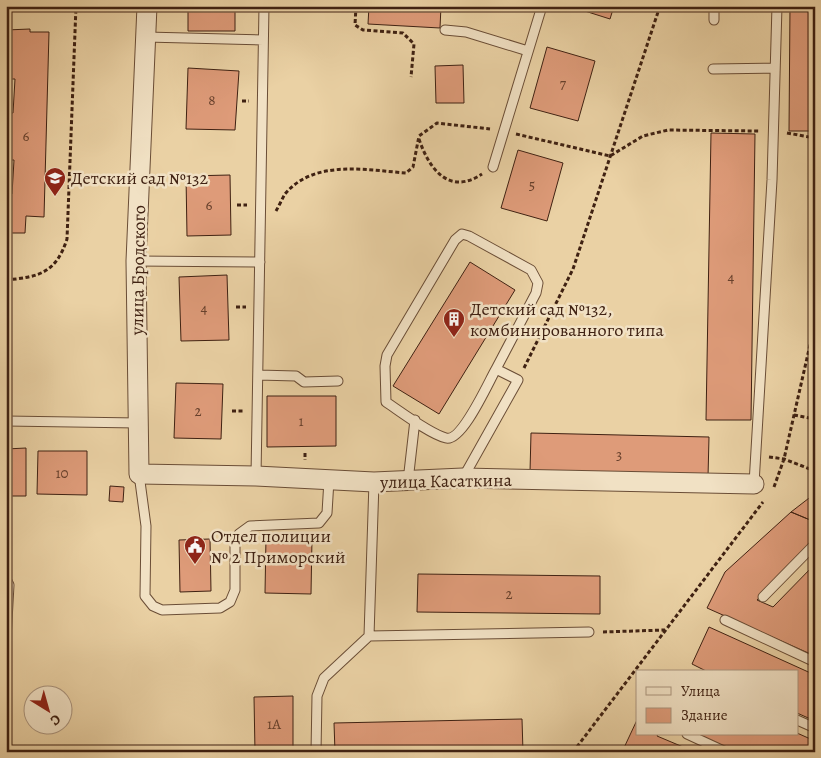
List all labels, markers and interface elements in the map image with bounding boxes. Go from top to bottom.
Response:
house number: 7 [560,74,567,94]
house number: 8 [208,90,216,110]
house number: 6 [23,126,30,146]
school or university icon: Детский сад №132 [43,166,67,197]
place label: Детский сад №132 [71,166,209,190]
house number: 5 [529,175,535,195]
house number: 6 [206,195,213,215]
street label: улица Бродского [125,205,151,336]
house number: 4 [728,267,735,287]
place label: Детский сад №132, комбинированного типа [470,297,665,342]
house number: 4 [201,298,208,318]
building icon: Детский сад №132, комбинированного типа [442,307,466,338]
house number: 2 [194,401,202,421]
house number: 1 [298,411,304,431]
house number: 3 [616,445,622,465]
house number: 10 [55,463,69,483]
street label: улица Касаткина [379,468,513,494]
place label: Отдел полиции № 2 Приморский [211,524,345,569]
public building icon: Отдел полиции № 2 Приморский [183,534,207,565]
house number: 2 [505,584,513,604]
legend [636,670,798,736]
text: Улица [681,681,720,701]
north arrow [22,686,72,736]
text: Здание [681,705,728,725]
text: С [46,710,65,730]
house number: 1А [267,714,281,734]

